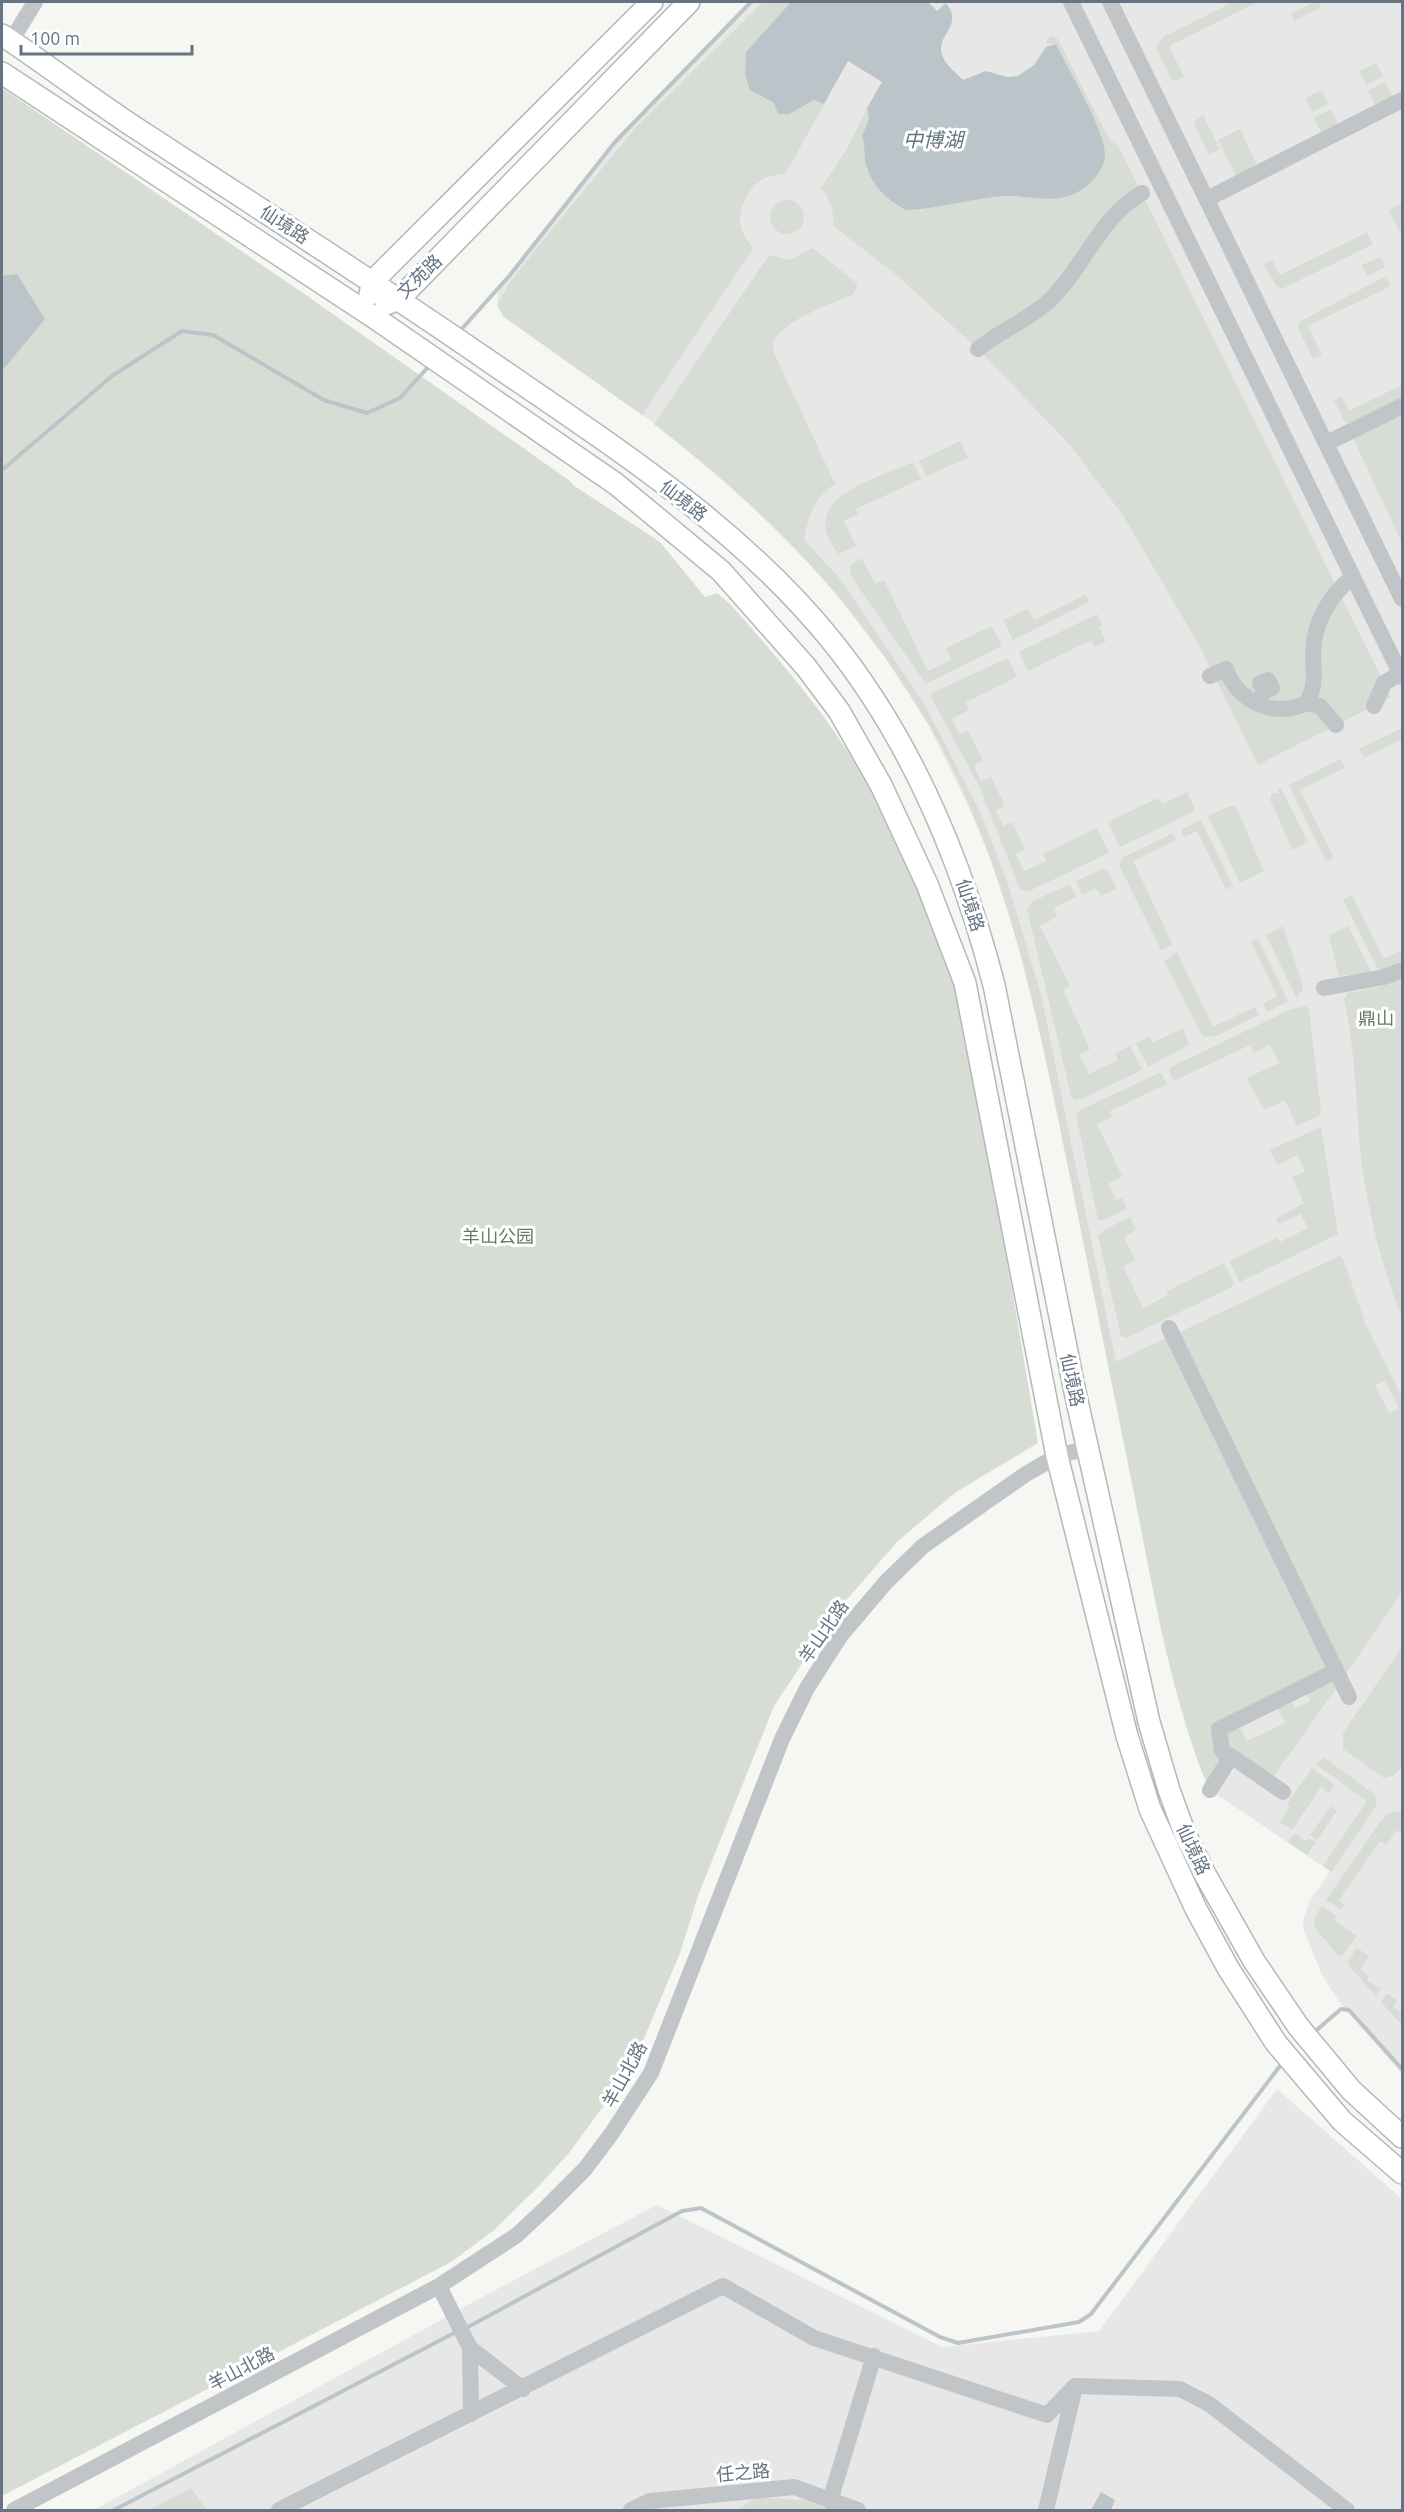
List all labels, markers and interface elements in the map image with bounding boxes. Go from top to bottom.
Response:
scale bar [21,18,192,56]
text: 100 m [30,28,80,48]
water label: 中博湖 [903,128,966,151]
street label: 仙境路 [257,201,313,247]
street label: 文苑路 [393,250,445,302]
street label: 仙境路 [657,475,711,525]
street label: 仙境路 [953,876,989,934]
park label: 鼎山 [1358,1008,1394,1028]
park label: 羊山公园 [462,1226,534,1246]
street label: 仙境路 [1058,1352,1088,1408]
street label: 羊山北路 [794,1596,852,1666]
street label: 仙境路 [1174,1820,1214,1878]
street label: 羊山北路 [598,2038,650,2110]
street label: 羊山北路 [205,2342,277,2394]
street label: 任之路 [715,2460,771,2484]

